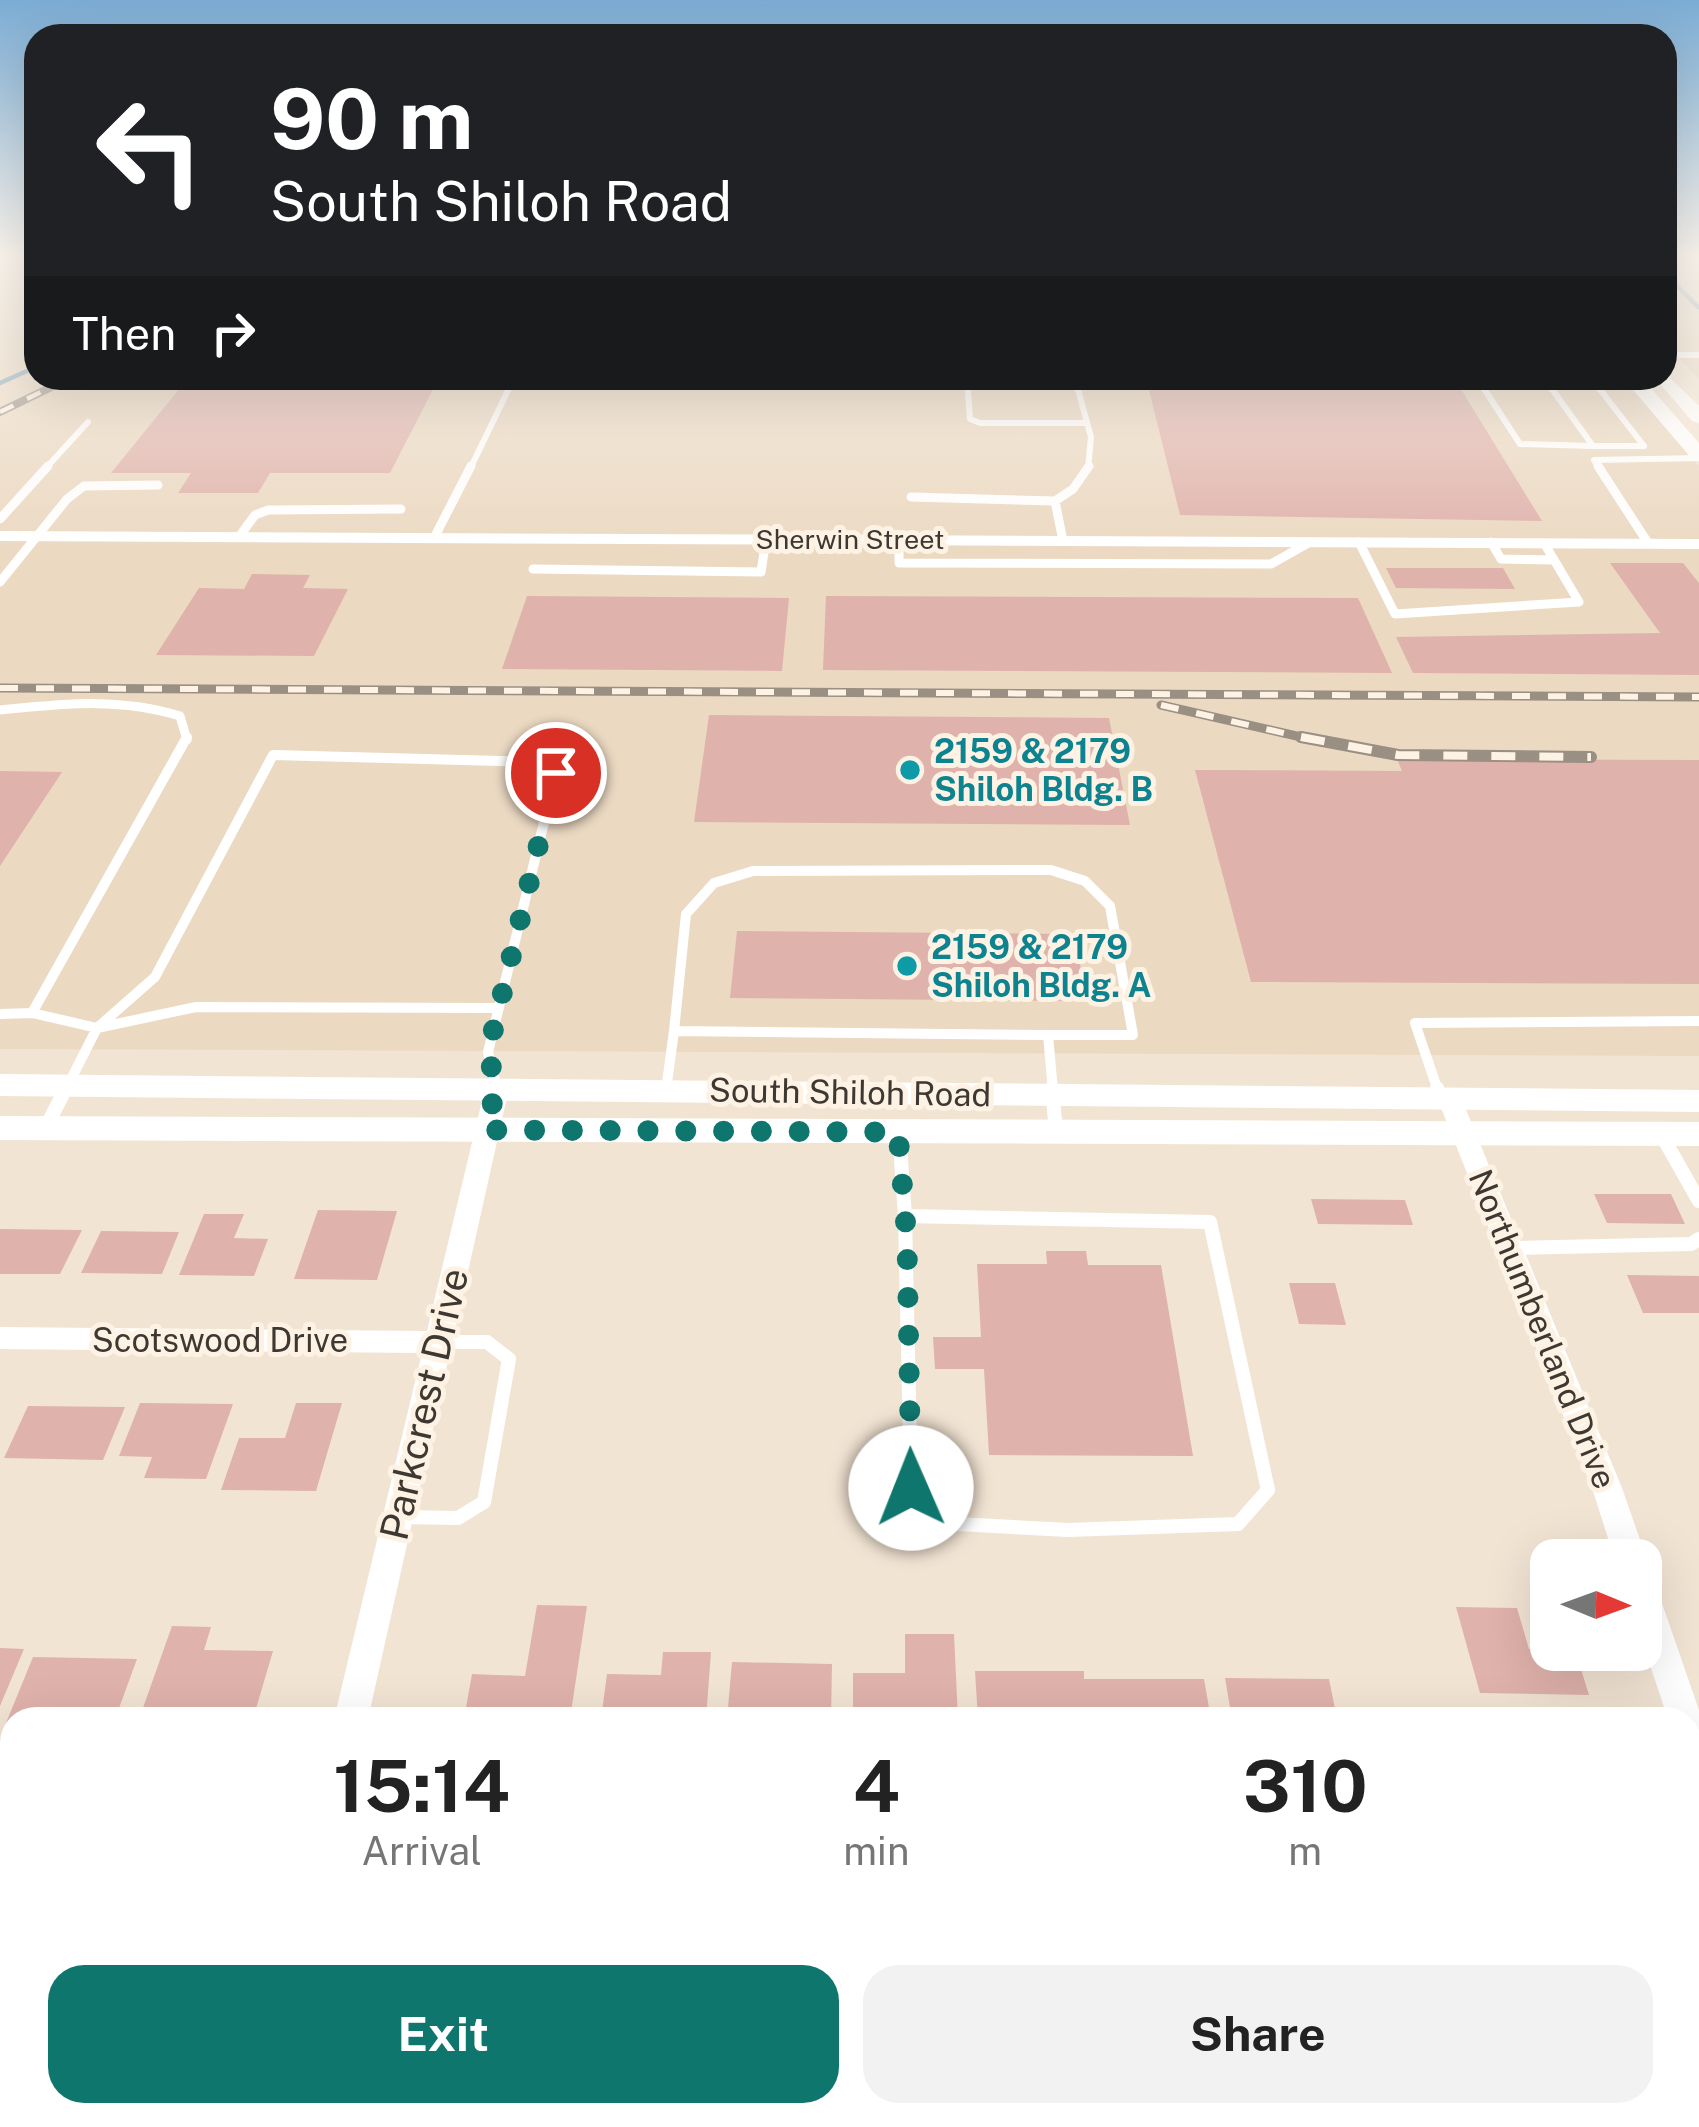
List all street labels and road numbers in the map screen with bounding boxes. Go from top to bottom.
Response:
street label: Sherwin Street [756,523,944,555]
street label: South Shiloh Road [709,1071,991,1113]
street label: Northumberland Drive [1462,1164,1624,1494]
street label: Parkcrest Drive [370,1264,478,1544]
street label: Scotswood Drive [92,1321,348,1359]

